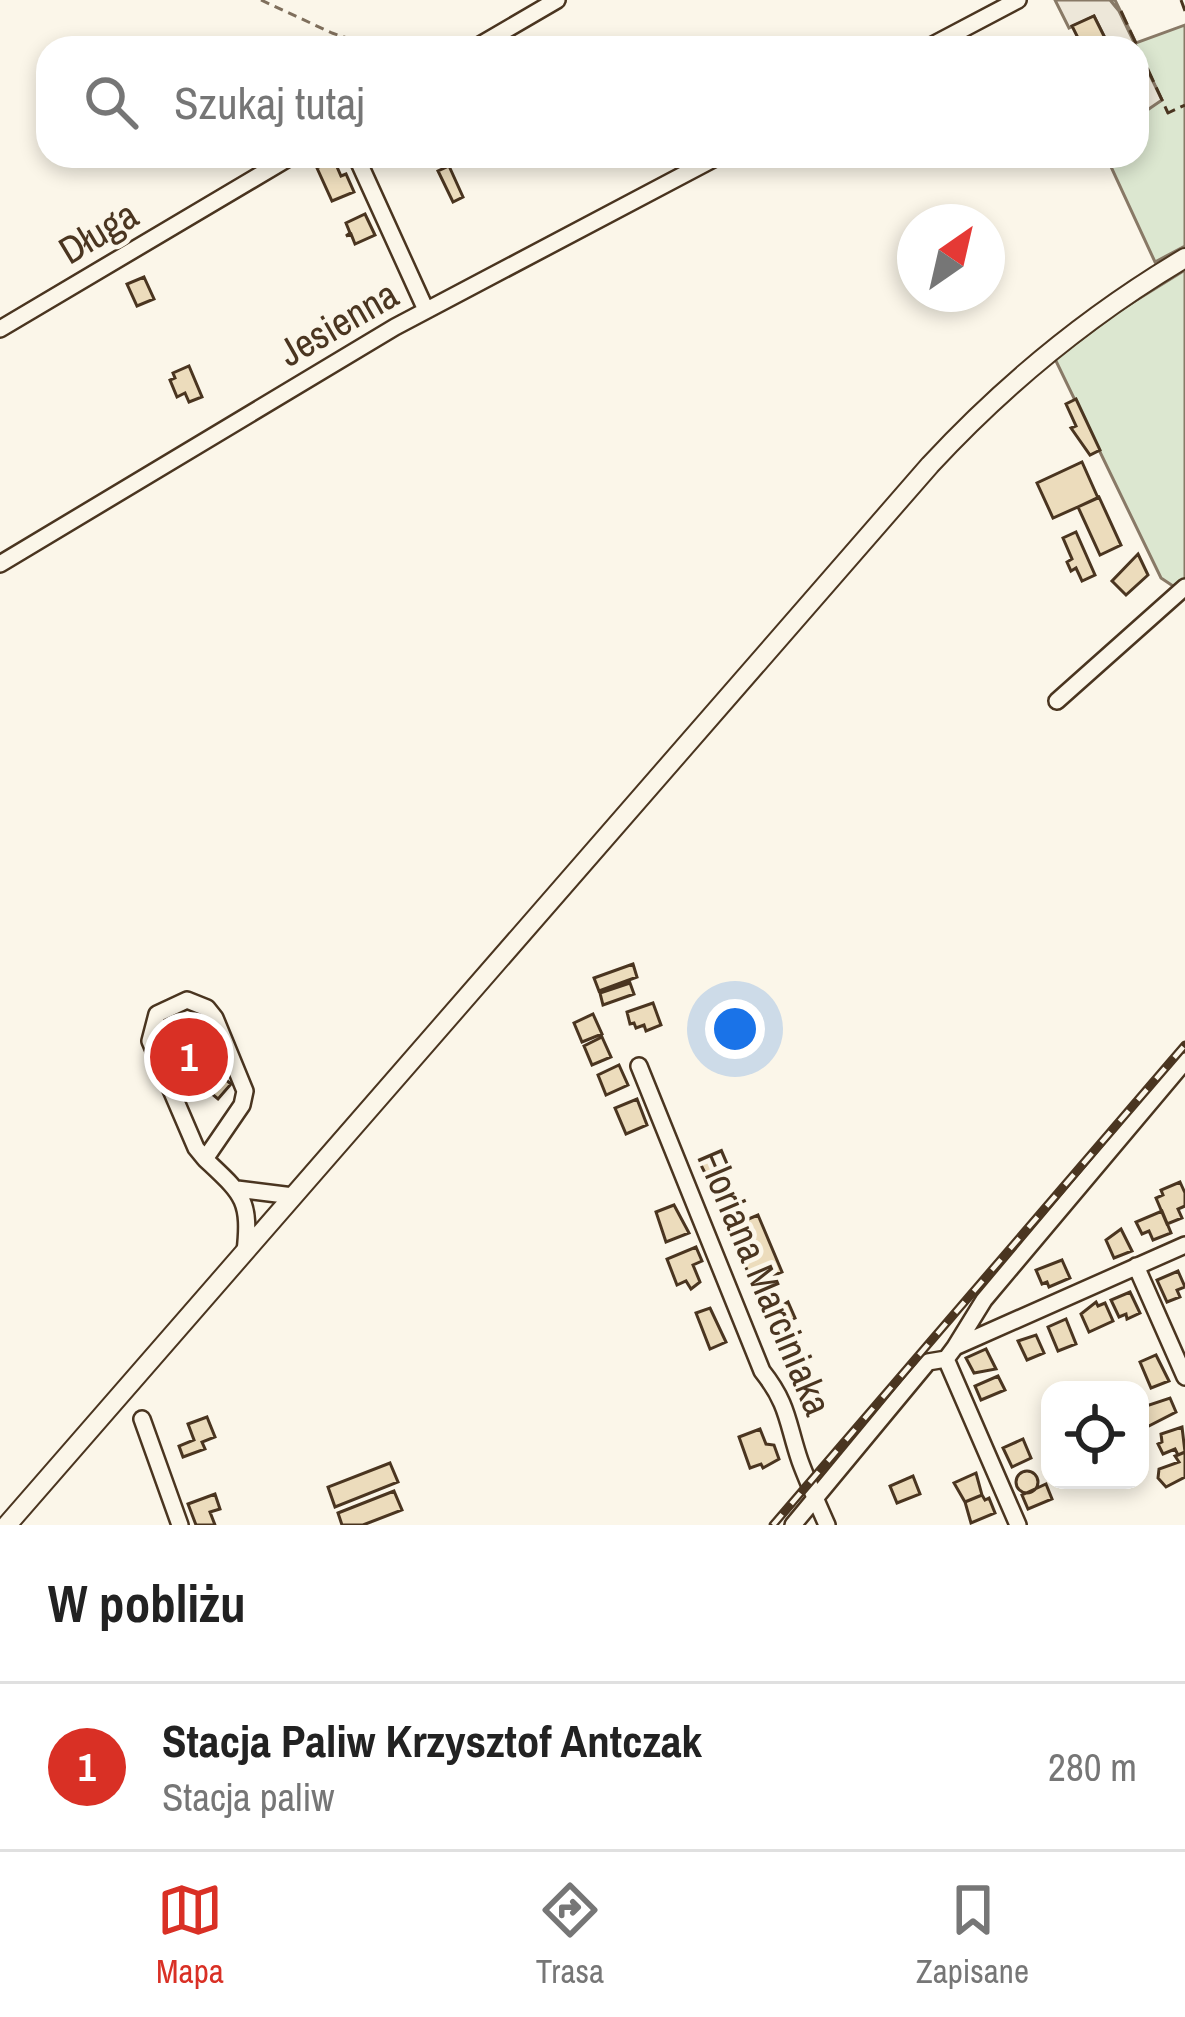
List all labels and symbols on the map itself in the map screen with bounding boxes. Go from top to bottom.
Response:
street label: Długa [49,188,147,276]
north arrow [897,204,1005,312]
street label: Jesienna [269,268,407,378]
your location [705,999,765,1059]
pin: 1 [150,1012,228,1102]
street label: Floriana Marciniaka [686,1141,845,1423]

